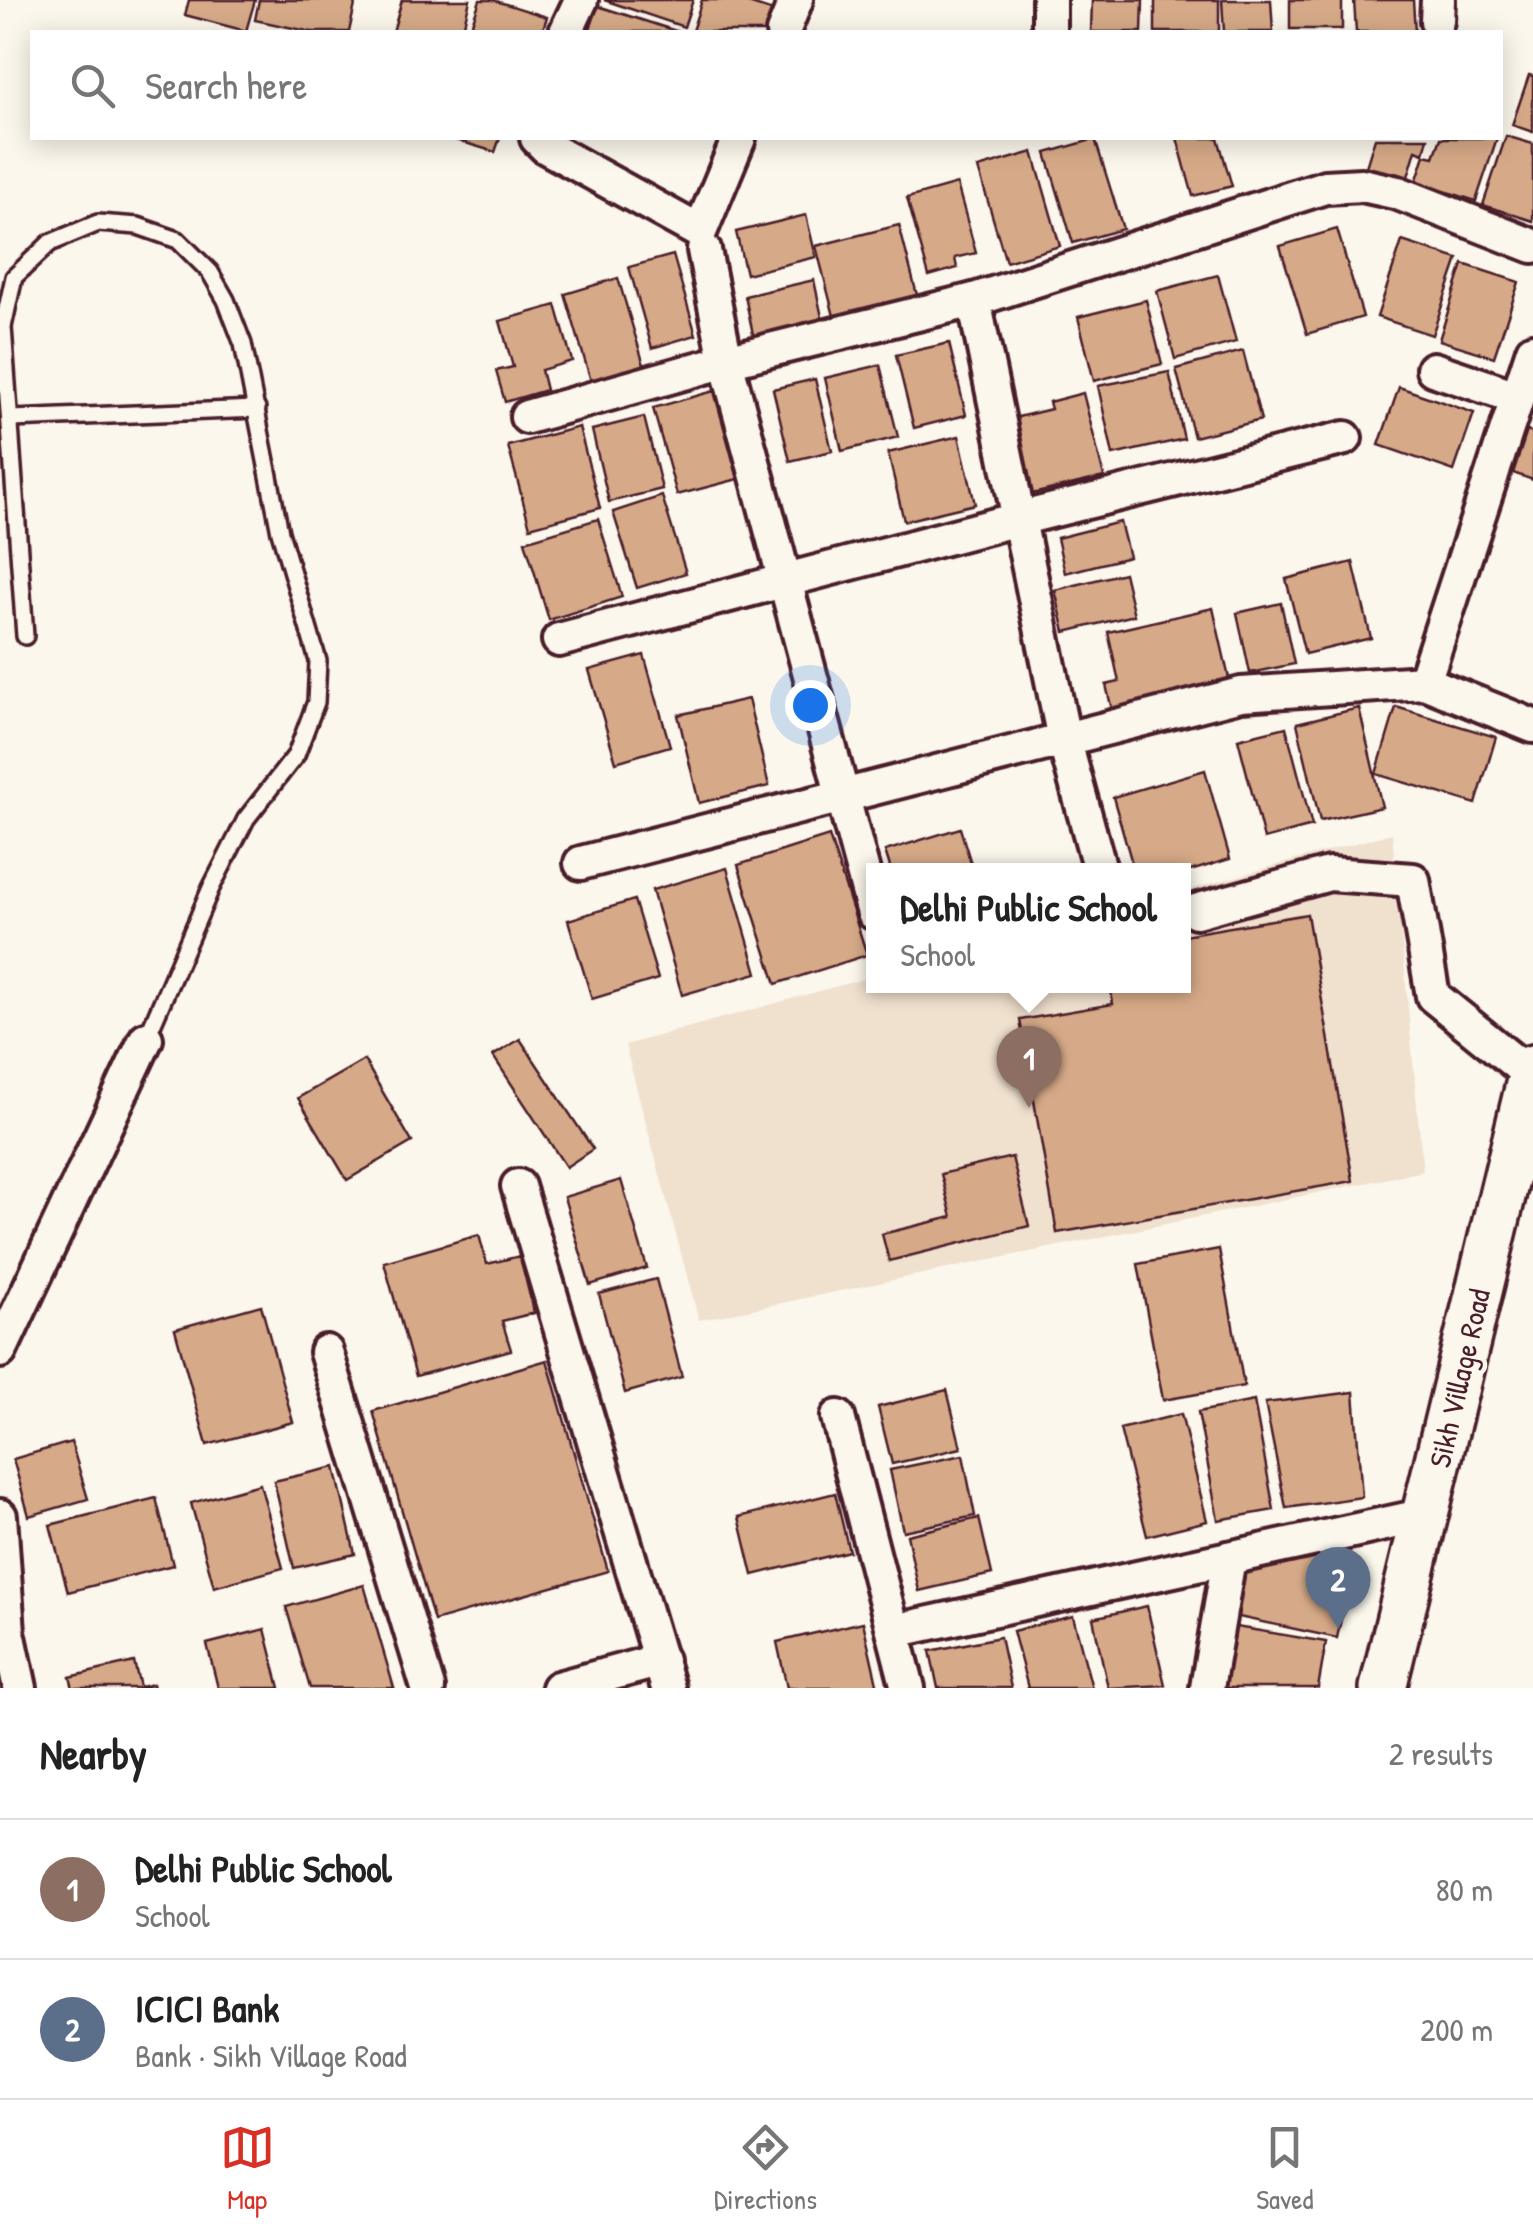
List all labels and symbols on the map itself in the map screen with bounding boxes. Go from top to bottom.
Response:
your location [785,680,836,731]
pin: 1 [996,1026,1062,1108]
street label: Sikh Village Road [1419,1285,1499,1471]
pin: 2 [1306,1546,1370,1629]

